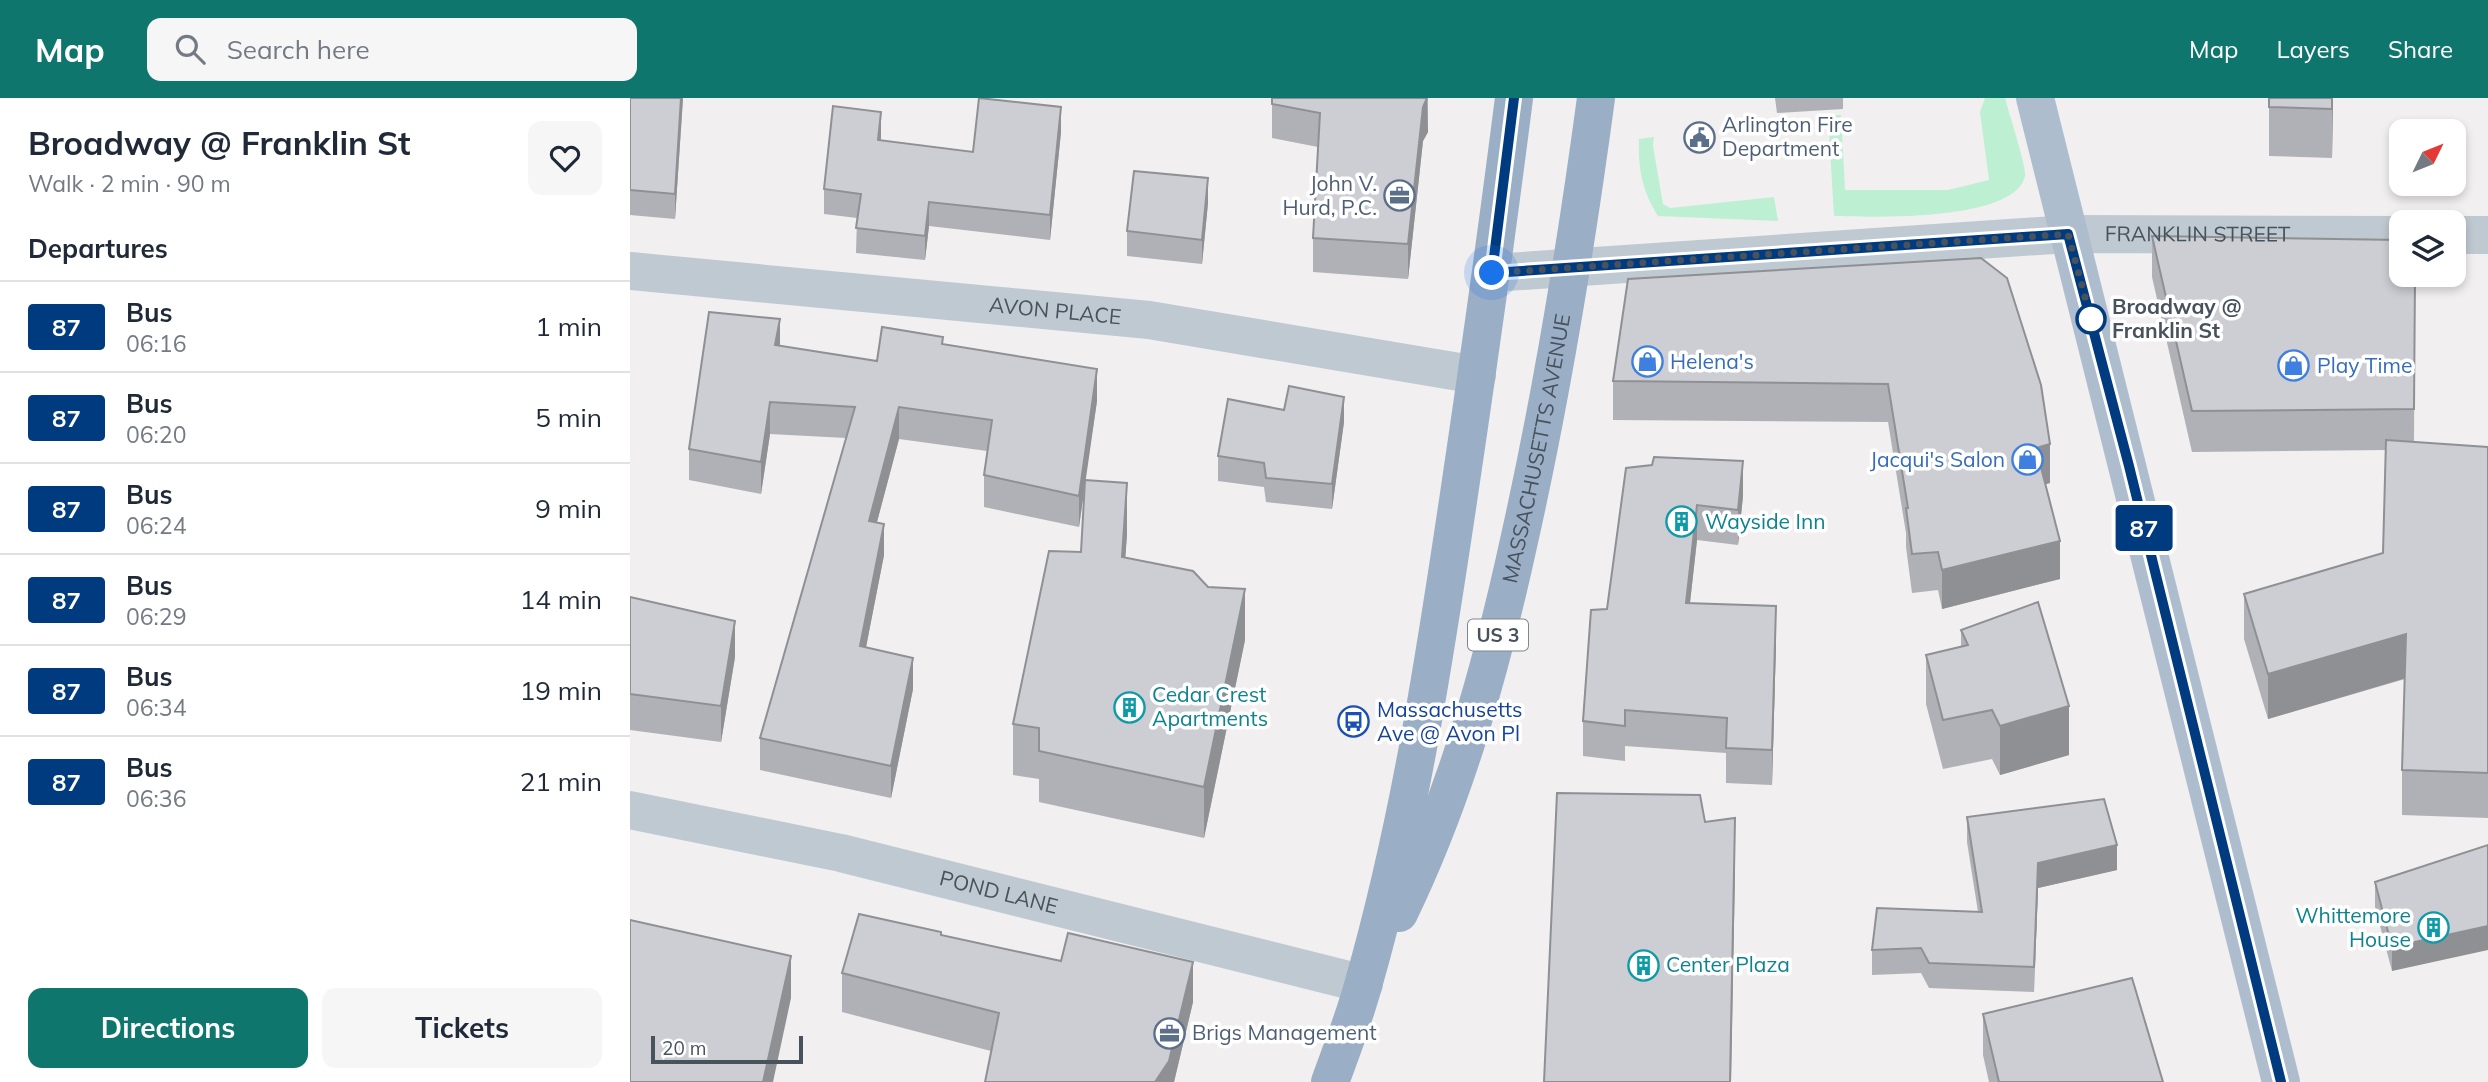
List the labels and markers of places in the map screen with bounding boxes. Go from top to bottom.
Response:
place label: Arlington Fire Department [1722,111,1853,161]
public building icon: Arlington Fire Department [1682,120,1716,154]
place label: John V. Hurd, P.C. [1282,170,1377,220]
office icon: John V. Hurd, P.C. [1383,179,1417,213]
place label: Broadway @ Franklin St [2112,293,2242,343]
marker: Broadway @ Franklin St [2076,304,2106,334]
shop icon: Helena's [1630,345,1664,379]
place label: Helena's [1670,348,1754,374]
shop icon: Play Time [2277,349,2311,383]
place label: Play Time [2317,352,2412,378]
shop icon: Jacqui's Salon [2011,443,2045,477]
place label: Jacqui's Salon [1870,446,2005,472]
building icon: Wayside Inn [1665,505,1699,539]
place label: Wayside Inn [1705,508,1826,534]
place label: Cedar Crest Apartments [1152,681,1268,731]
building icon: Cedar Crest Apartments [1112,690,1146,724]
place label: Massachusetts Ave @ Avon Pl [1377,696,1523,746]
bus stop icon: Massachusetts Ave @ Avon Pl [1337,705,1371,739]
place label: Whittemore House [2295,902,2411,952]
building icon: Whittemore House [2417,911,2451,945]
building icon: Center Plaza [1626,948,1660,982]
place label: Center Plaza [1666,951,1790,977]
office icon: Brigs Management [1152,1016,1186,1050]
place label: Brigs Management [1192,1019,1377,1045]

